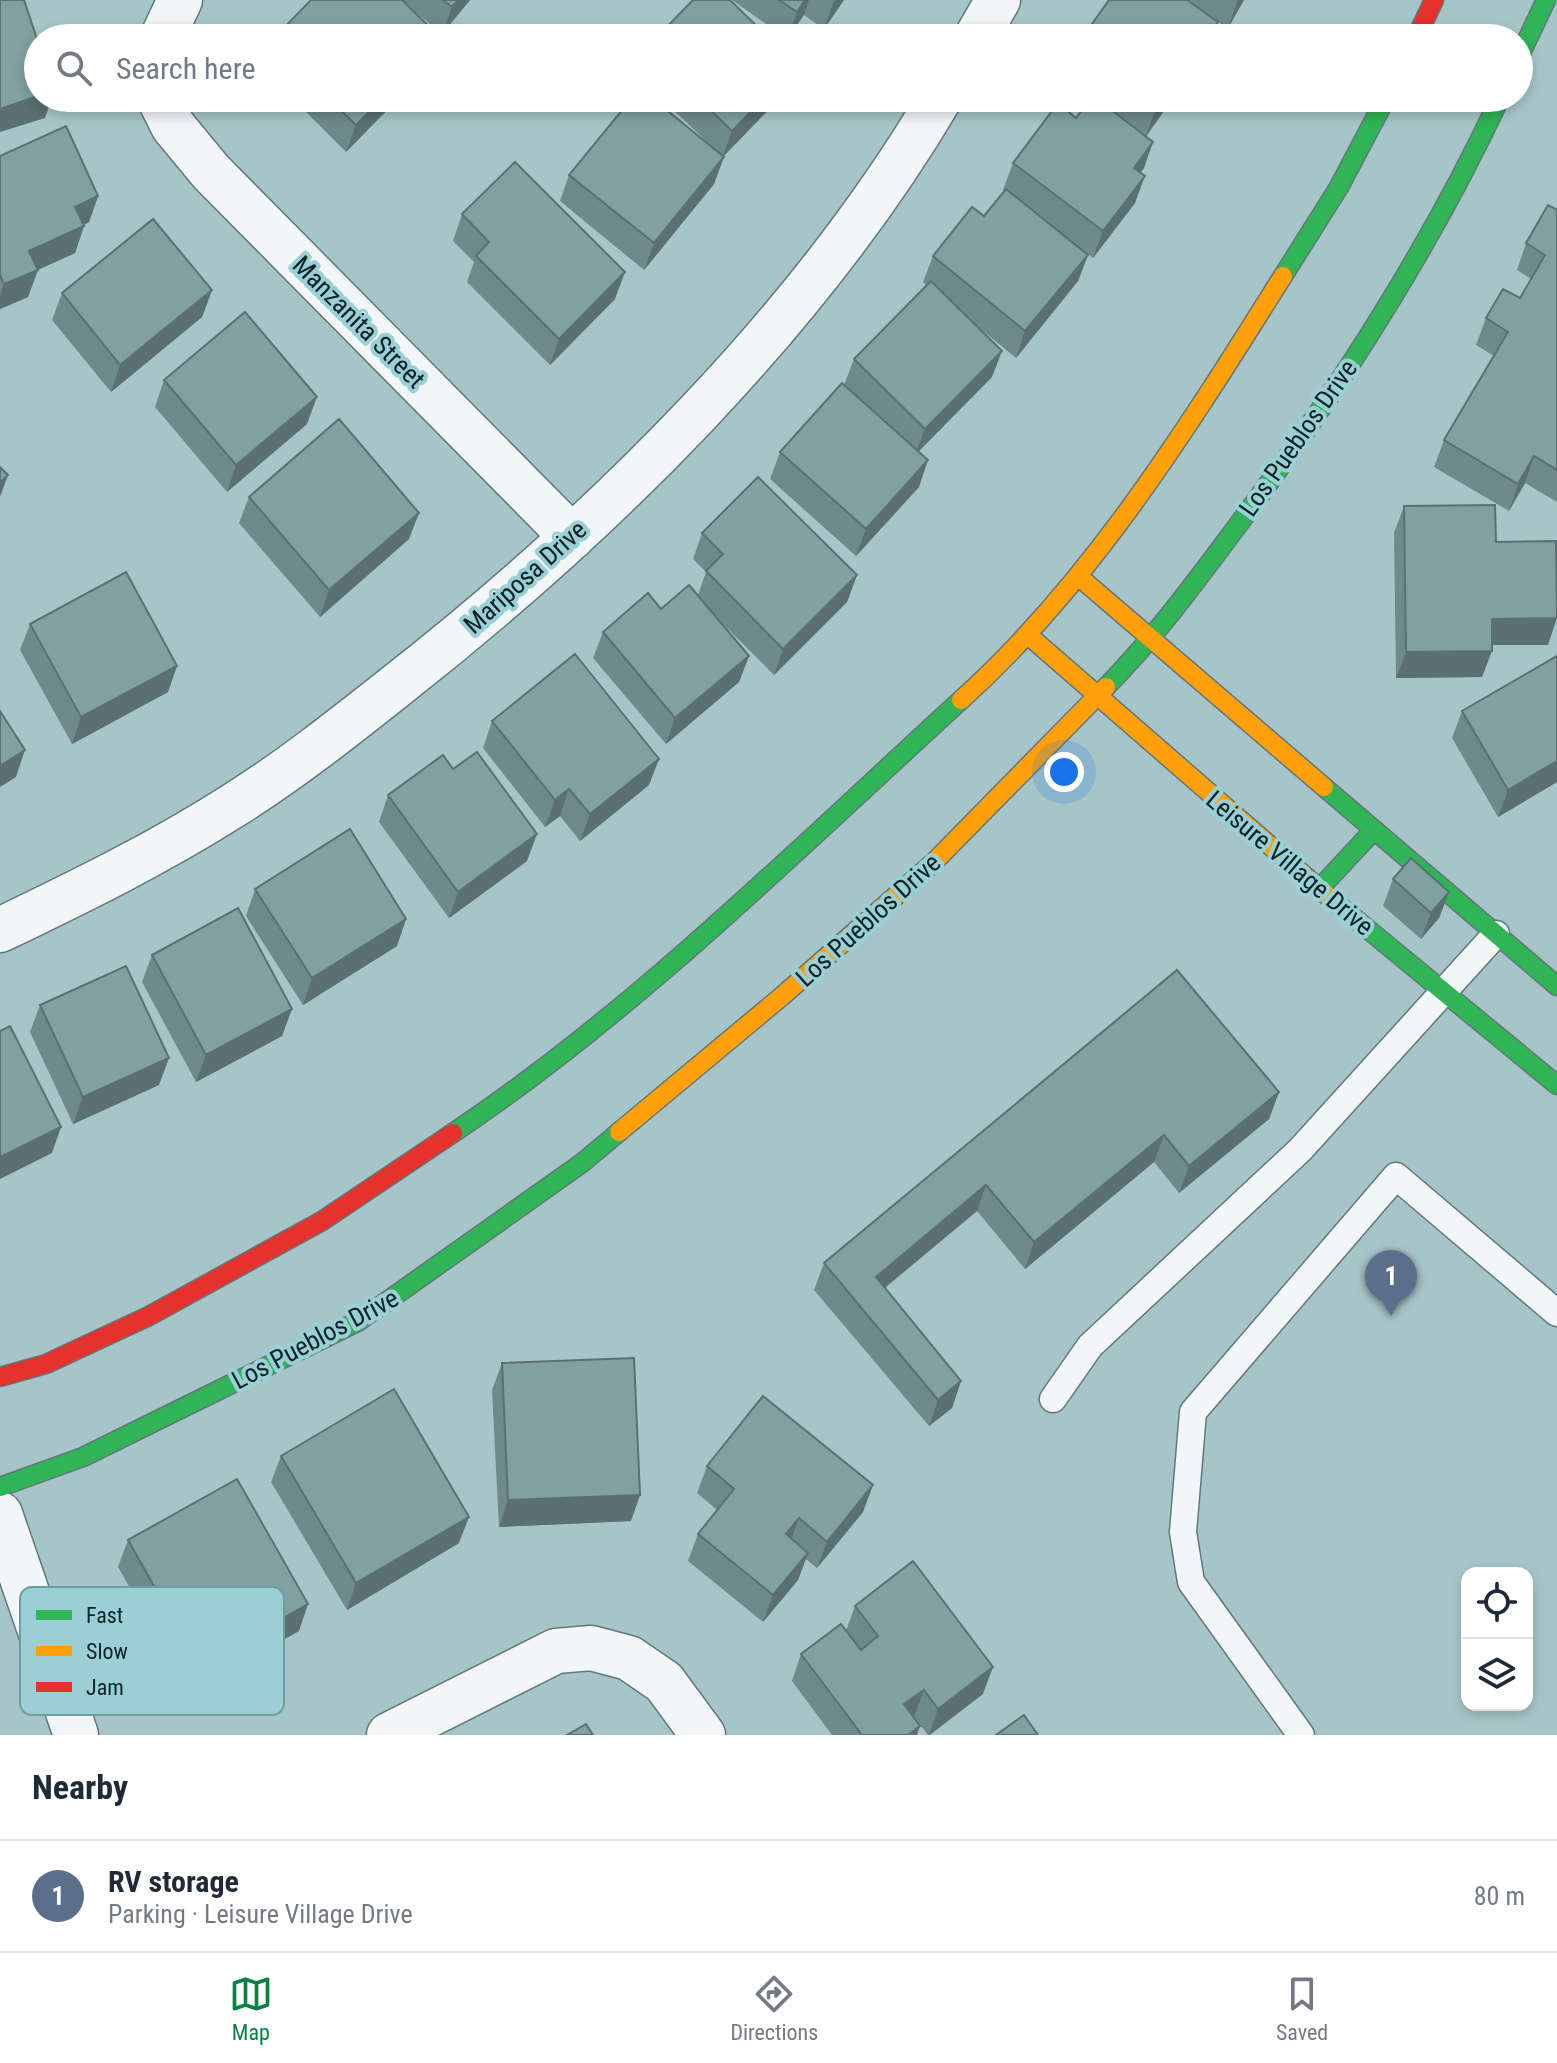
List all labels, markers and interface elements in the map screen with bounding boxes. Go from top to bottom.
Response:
search box [24,24,1533,112]
icon: search [52,46,96,90]
text: Search here [116,51,256,86]
street label: Manzanita Street [287,250,431,394]
street label: Los Pueblos Drive [1233,354,1363,522]
street label: Mariposa Drive [458,514,592,640]
your location [1044,752,1084,792]
street label: Leisure Village Drive [1200,784,1380,942]
street label: Los Pueblos Drive [790,847,946,993]
pin: 1 [1365,1250,1417,1316]
street label: Los Pueblos Drive [227,1283,403,1395]
map controls [1461,1567,1533,1711]
button: locate [1461,1567,1533,1639]
legend [20,1587,284,1715]
text: Fast [86,1603,123,1628]
text: Slow [86,1639,128,1664]
button: layers [1461,1639,1533,1711]
text: Jam [86,1675,124,1700]
text: Nearby [32,1767,128,1807]
text: RV storage [108,1864,239,1899]
text: 1 [51,1881,65,1911]
text: 80 m [1474,1881,1525,1911]
text: Parking · Leisure Village Drive [108,1899,413,1929]
tab: Map [229,1972,273,2045]
tab: Directions [730,1972,818,2045]
tab: Saved [1276,1972,1328,2045]

